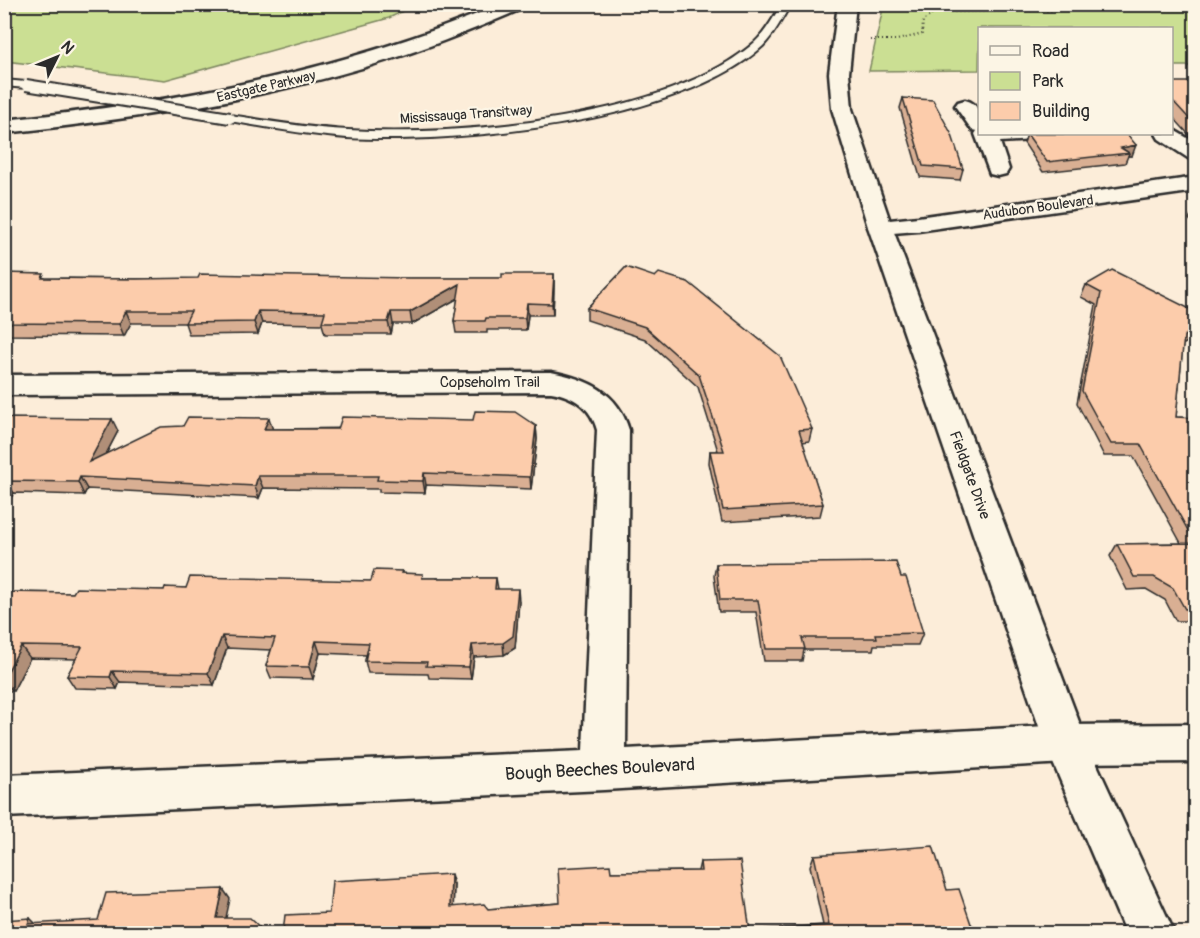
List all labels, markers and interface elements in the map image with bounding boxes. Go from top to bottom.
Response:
north arrow [27,27,87,87]
legend [978,27,1173,135]
text: N [56,37,78,58]
text: Road [1032,40,1069,63]
street label: Eastgate Parkway [215,67,317,106]
text: Park [1032,70,1064,93]
text: Building [1032,100,1090,123]
street label: Mississauga Transitway [399,101,533,128]
street label: Audubon Boulevard [982,191,1095,224]
street label: Copseholm Trail [440,373,540,392]
street label: Fieldgate Drive [945,428,995,523]
street label: Bough Beeches Boulevard [504,753,696,786]

